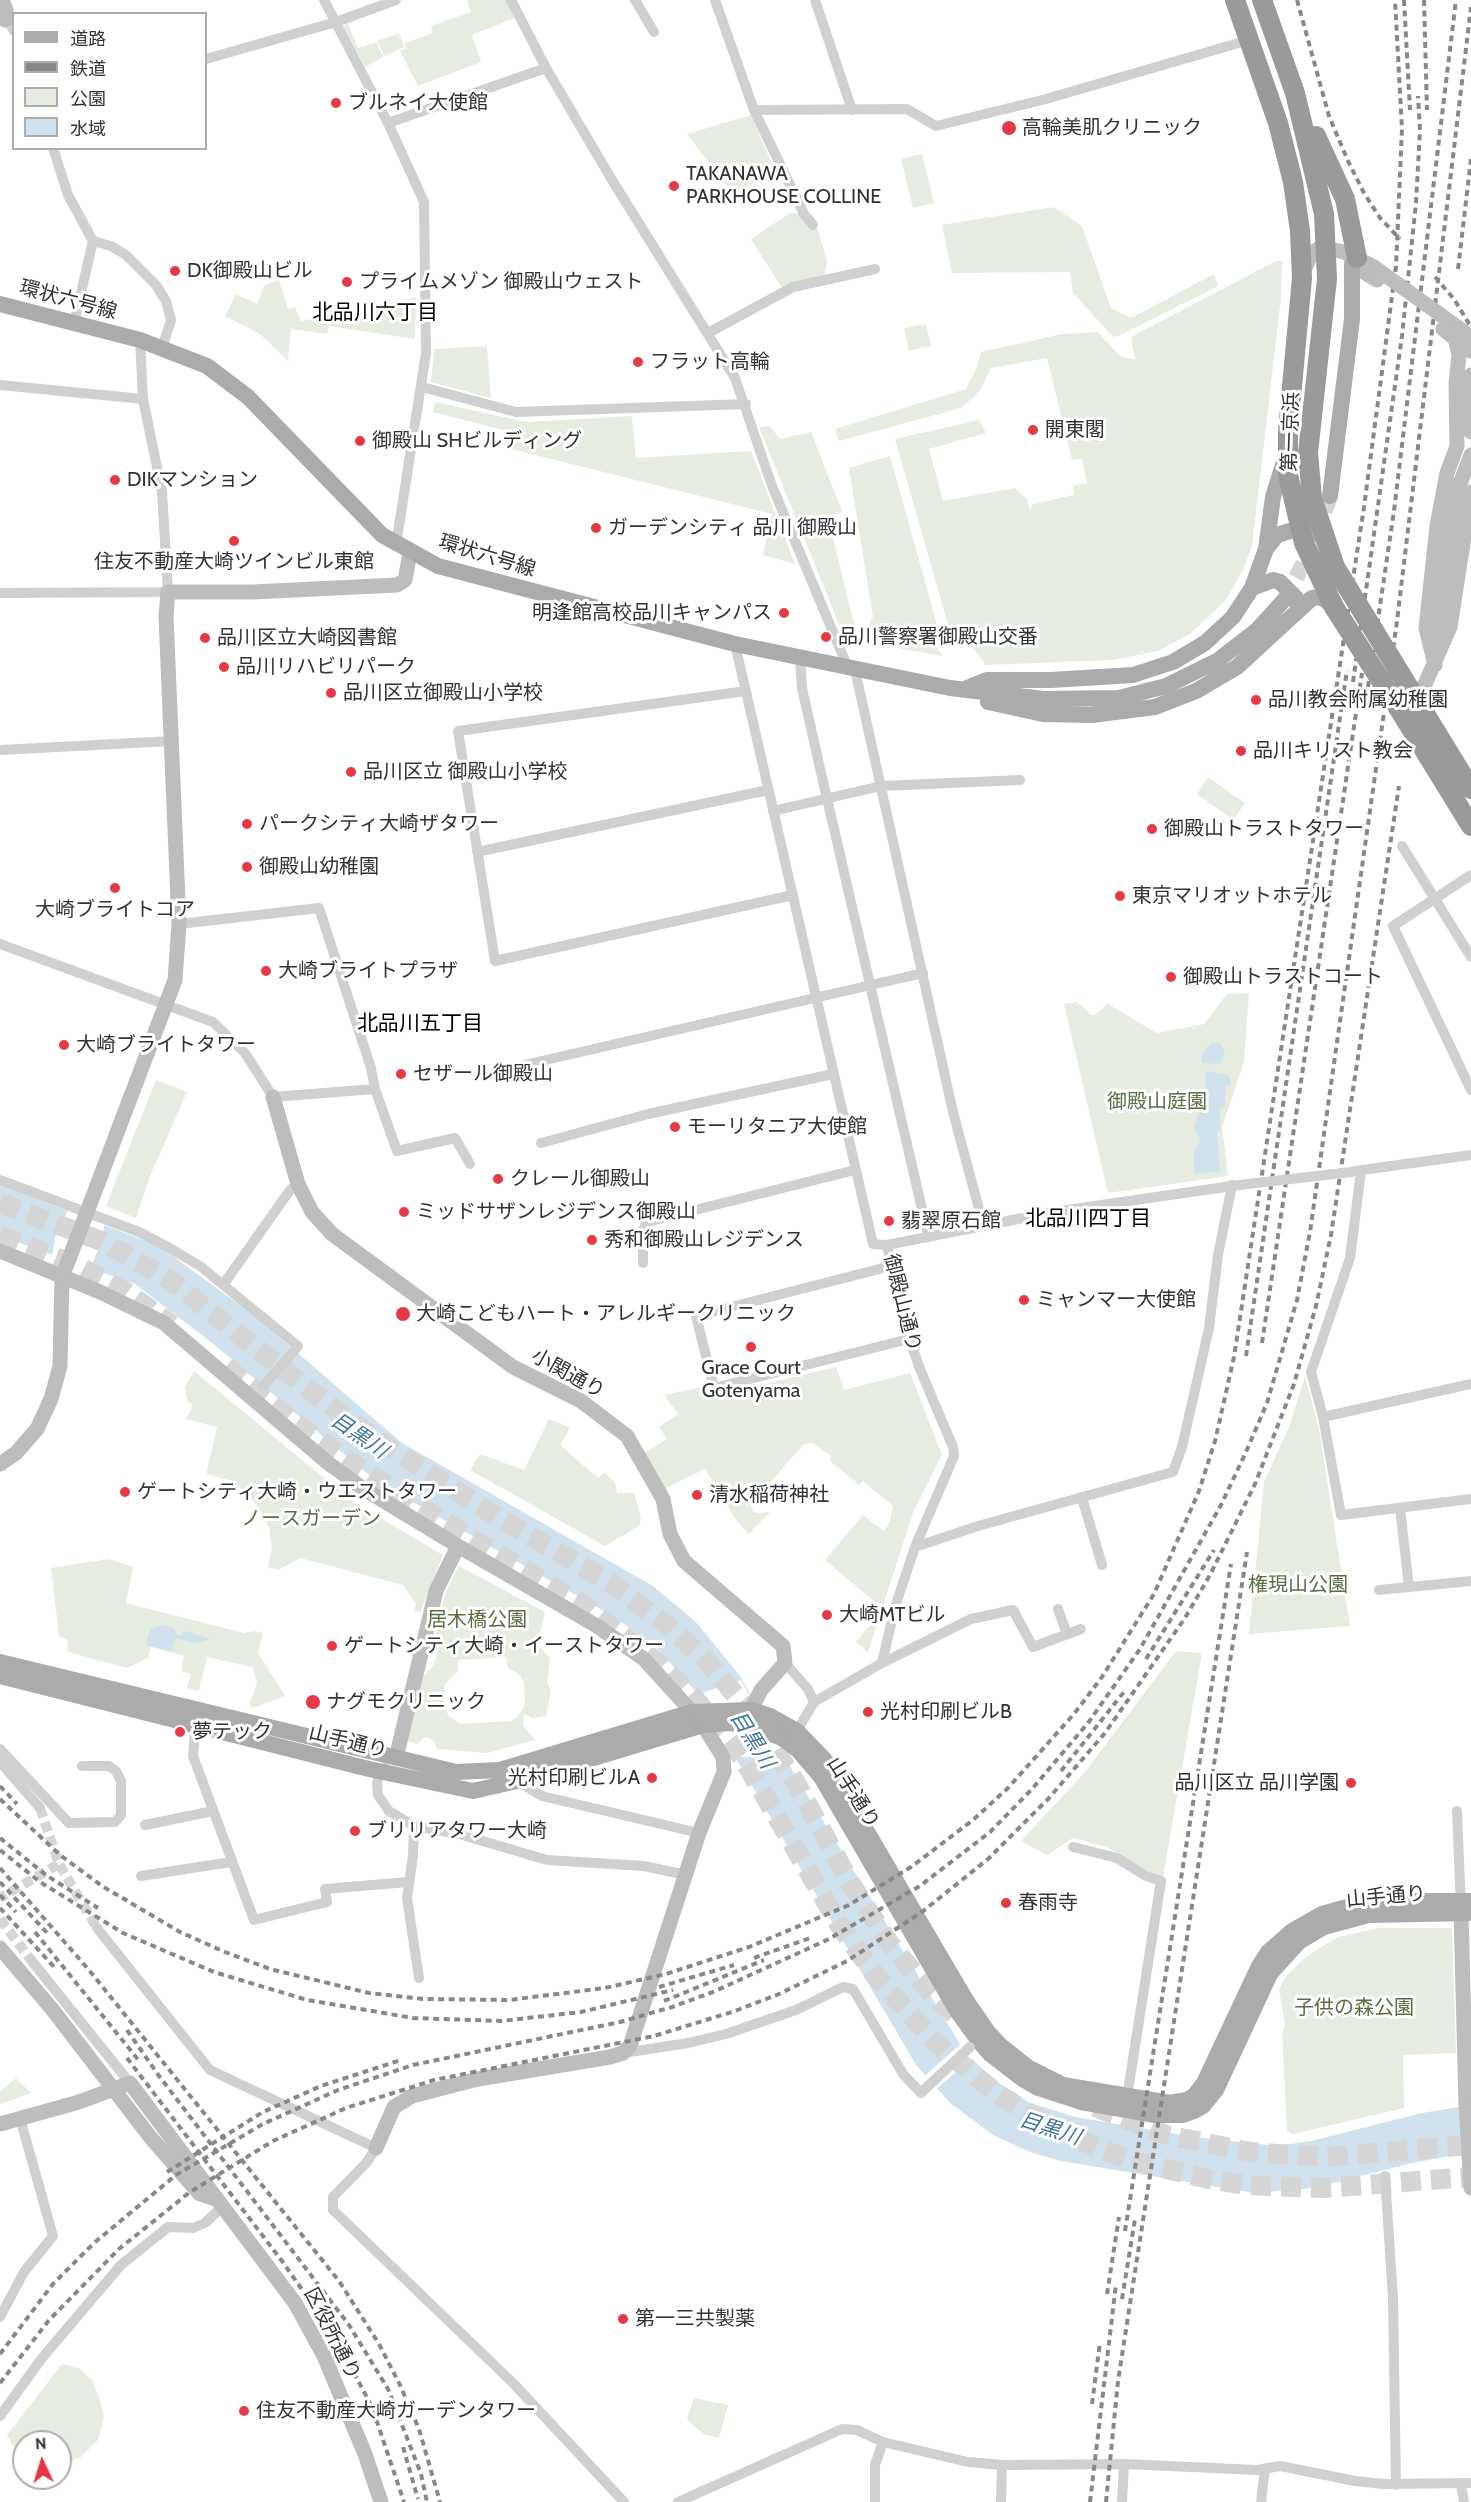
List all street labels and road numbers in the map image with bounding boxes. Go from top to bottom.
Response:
street label: 環状六号線 [17,275,119,325]
street label: 第一京浜 [1278,392,1304,472]
street label: 環状六号線 [436,530,538,582]
street label: 御殿山通り [878,1252,926,1354]
street label: 小関通り [527,1344,609,1404]
street label: 山手通り [306,1721,390,1763]
street label: 山手通り [822,1753,884,1833]
street label: 山手通り [1345,1882,1427,1912]
street label: 区役所通り [299,2284,365,2384]

